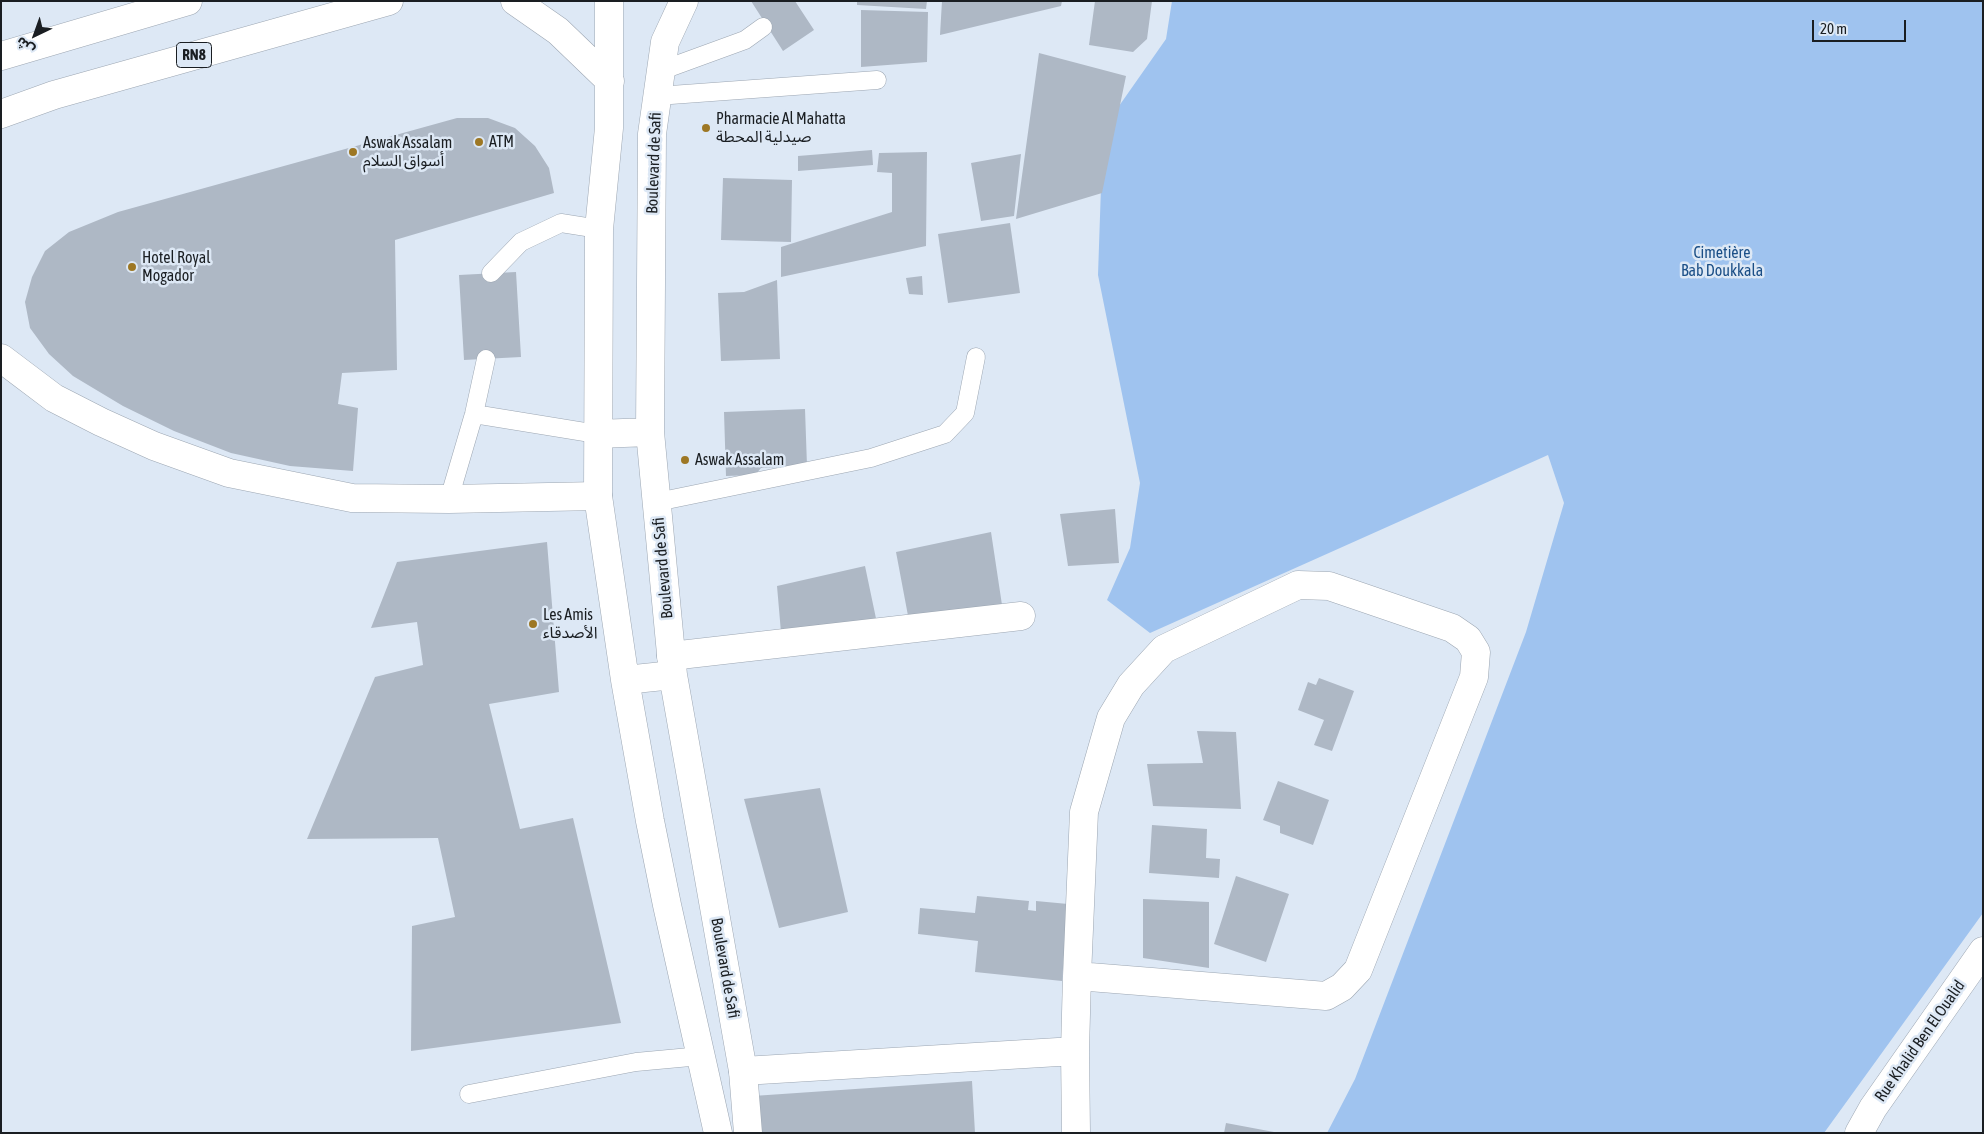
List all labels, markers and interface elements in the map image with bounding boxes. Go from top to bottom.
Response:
north arrow [10,10,60,60]
scale bar [1814,10,1908,42]
text: 20 m [1820,20,1847,37]
text: ش [12,34,37,59]
road number: RN8 [176,42,212,68]
place label: Pharmacie Al Mahatta صيدلية المحطة [716,109,846,147]
street label: Boulevard de Safi [643,112,665,214]
marker: Pharmacie Al Mahatta صيدلية المحطة [700,122,712,134]
place label: ATM [489,132,514,152]
place label: Aswak Assalam أسواق السلام [363,133,452,171]
marker: ATM [473,136,485,148]
marker: Aswak Assalam أسواق السلام [347,146,359,158]
park label: Cimetière Bab Doukkala [1681,243,1763,281]
place label: Hotel Royal Mogador [142,248,210,286]
marker: Hotel Royal Mogador [126,261,138,273]
place label: Aswak Assalam [695,450,784,470]
marker: Aswak Assalam [679,454,691,466]
street label: Boulevard de Safi [649,517,677,619]
place label: Les Amis الأصدقاء [543,605,597,643]
marker: Les Amis الأصدقاء [527,618,539,630]
street label: Boulevard de Safi [707,916,743,1020]
street label: Rue Khalid Ben El Oualid [1871,977,1969,1105]

